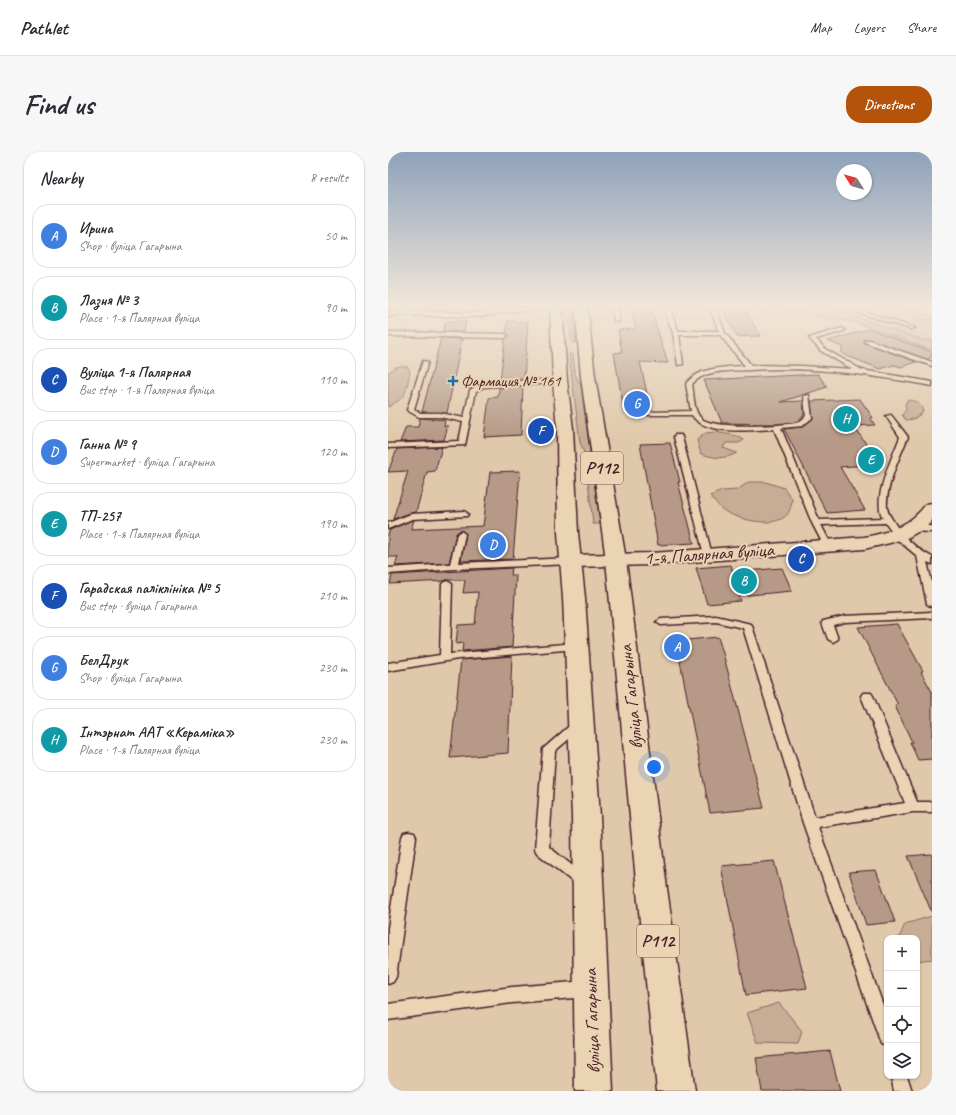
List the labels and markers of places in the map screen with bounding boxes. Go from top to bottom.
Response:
place label: Фармация № 161 [461,371,561,391]
marker: Фармация № 161 [448,376,458,386]
pin: G [624,389,650,419]
pin: H [833,404,859,434]
pin: F [528,416,554,446]
pin: E [858,445,884,475]
pin: D [480,530,506,560]
pin: C [788,544,814,574]
pin: B [731,566,757,596]
pin: A [664,632,690,662]

